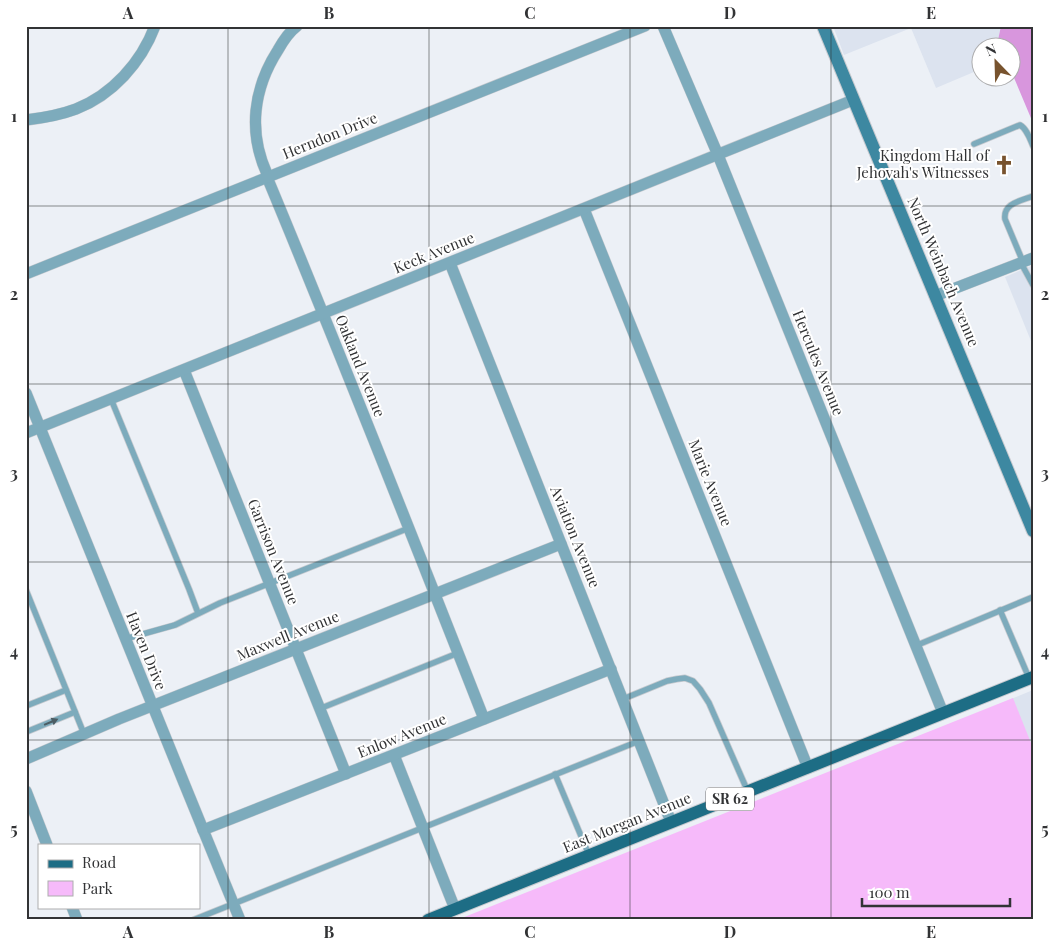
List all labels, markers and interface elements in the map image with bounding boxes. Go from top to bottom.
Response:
text: A [122,2,134,23]
text: B [324,2,335,23]
text: C [524,2,536,23]
text: D [724,2,736,23]
text: E [926,2,936,23]
north arrow [972,38,1022,88]
text: N [982,39,999,60]
text: 1 [11,105,17,126]
text: 1 [1042,105,1048,126]
street label: Herndon Drive [279,107,380,163]
place label: Kingdom Hall of Jehovah's Witnesses [856,145,990,182]
church icon: Kingdom Hall of Jehovah's Witnesses [993,154,1015,176]
street label: North Weinbach Avenue [903,194,985,350]
street label: Keck Avenue [390,227,477,277]
text: 2 [10,283,18,304]
text: 2 [1041,283,1049,304]
street label: Hercules Avenue [789,307,849,418]
street label: Oakland Avenue [331,312,391,420]
street label: Marie Avenue [684,436,737,529]
text: 3 [10,462,18,483]
text: 3 [1041,462,1049,483]
street label: Aviation Avenue [546,482,605,591]
street label: Garrison Avenue [244,496,304,607]
street label: Maxwell Avenue [234,605,342,665]
street label: Haven Drive [122,608,172,693]
text: 4 [10,640,18,661]
text: 4 [1041,640,1049,661]
street label: Enlow Avenue [354,708,449,762]
one-way arrow [44,718,58,726]
street label: East Morgan Avenue [559,787,694,857]
road number: SR 62 [706,788,754,811]
text: 5 [10,818,18,839]
text: 5 [1041,818,1049,839]
legend [38,844,200,908]
text: Road [82,852,116,872]
scale bar [862,876,1009,908]
text: Park [82,878,114,898]
text: 100 m [869,882,910,902]
text: A [122,921,134,942]
text: B [324,921,335,942]
text: C [524,921,536,942]
text: D [724,921,736,942]
text: E [926,921,936,942]

